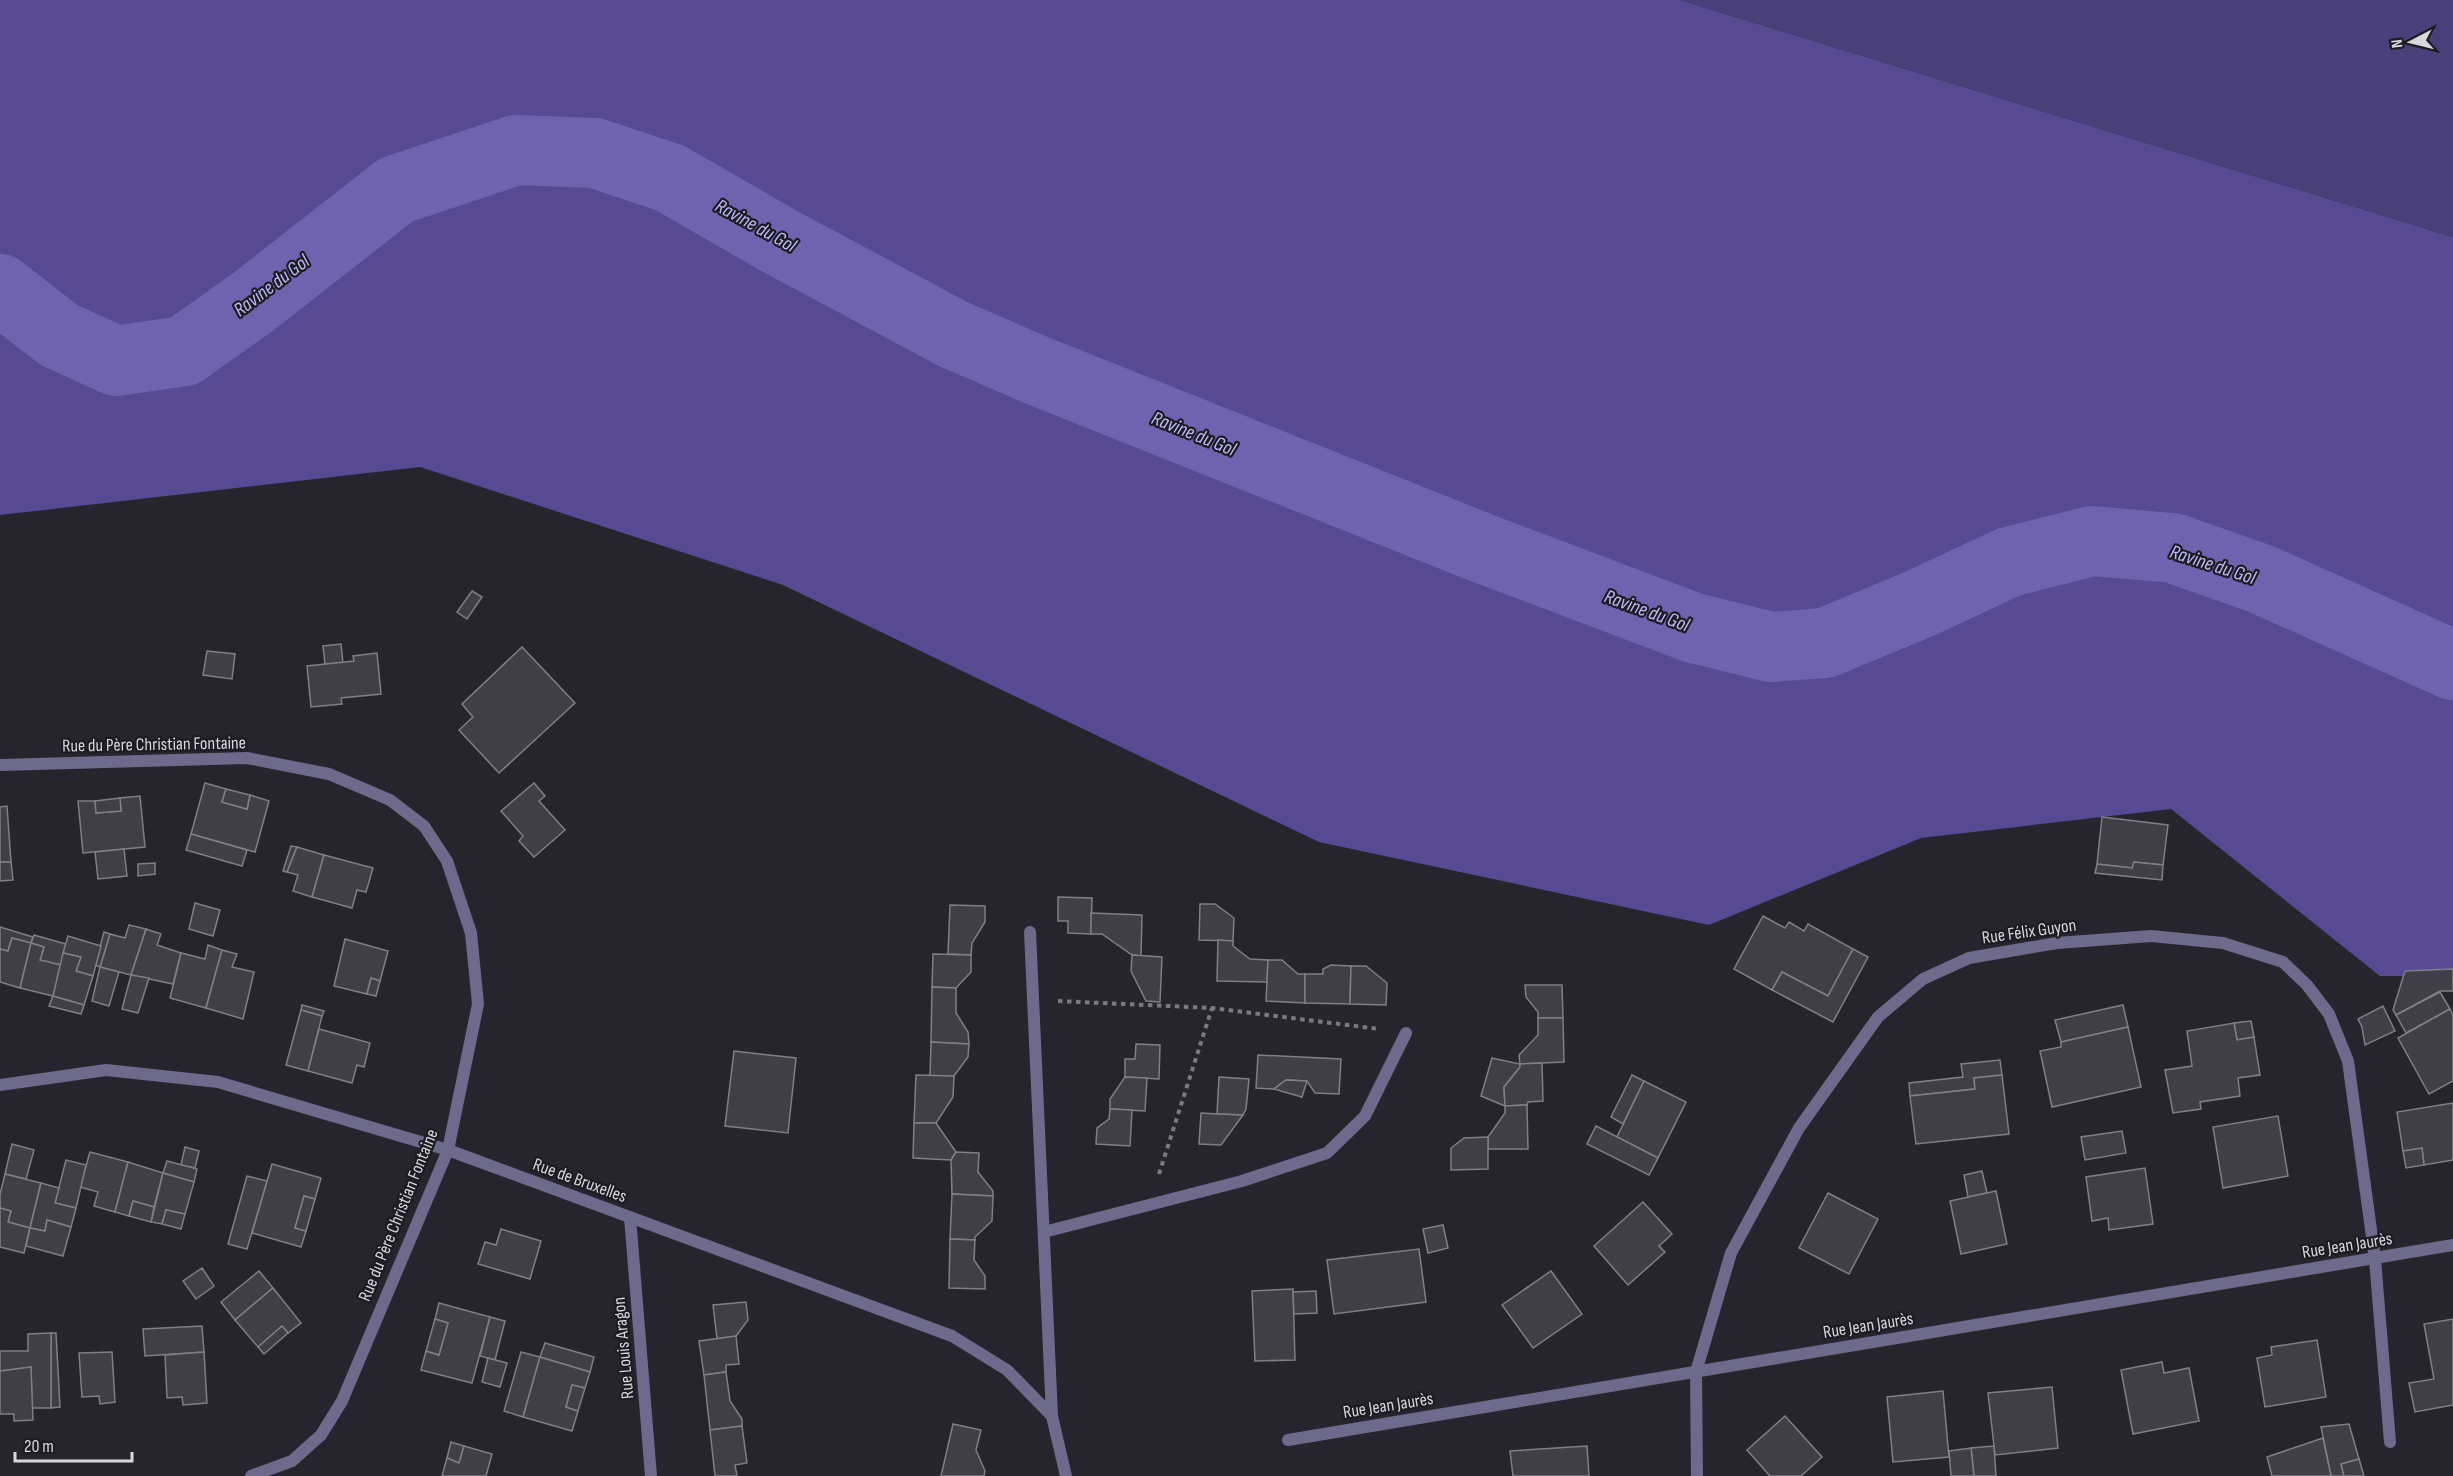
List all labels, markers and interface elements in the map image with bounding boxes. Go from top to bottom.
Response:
north arrow [2381,12,2441,72]
text: N [2388,38,2408,49]
water label: Ravine du Gol [711,194,801,258]
water label: Ravine du Gol [229,249,315,322]
water label: Ravine du Gol [1148,406,1240,462]
water label: Ravine du Gol [2167,540,2260,590]
water label: Ravine du Gol [1601,585,1694,638]
street label: Rue du Père Christian Fontaine [62,732,246,757]
street label: Rue Félix Guyon [1981,914,2078,949]
street label: Rue du Père Christian Fontaine [354,1126,443,1304]
street label: Rue de Bruxelles [530,1154,630,1207]
street label: Rue Jean Jaurès [2300,1228,2394,1263]
street label: Rue Louis Aragon [609,1296,638,1400]
street label: Rue Jean Jaurès [1821,1308,1915,1343]
street label: Rue Jean Jaurès [1341,1388,1435,1423]
scale bar [15,1425,132,1463]
text: 20 m [24,1436,54,1457]

